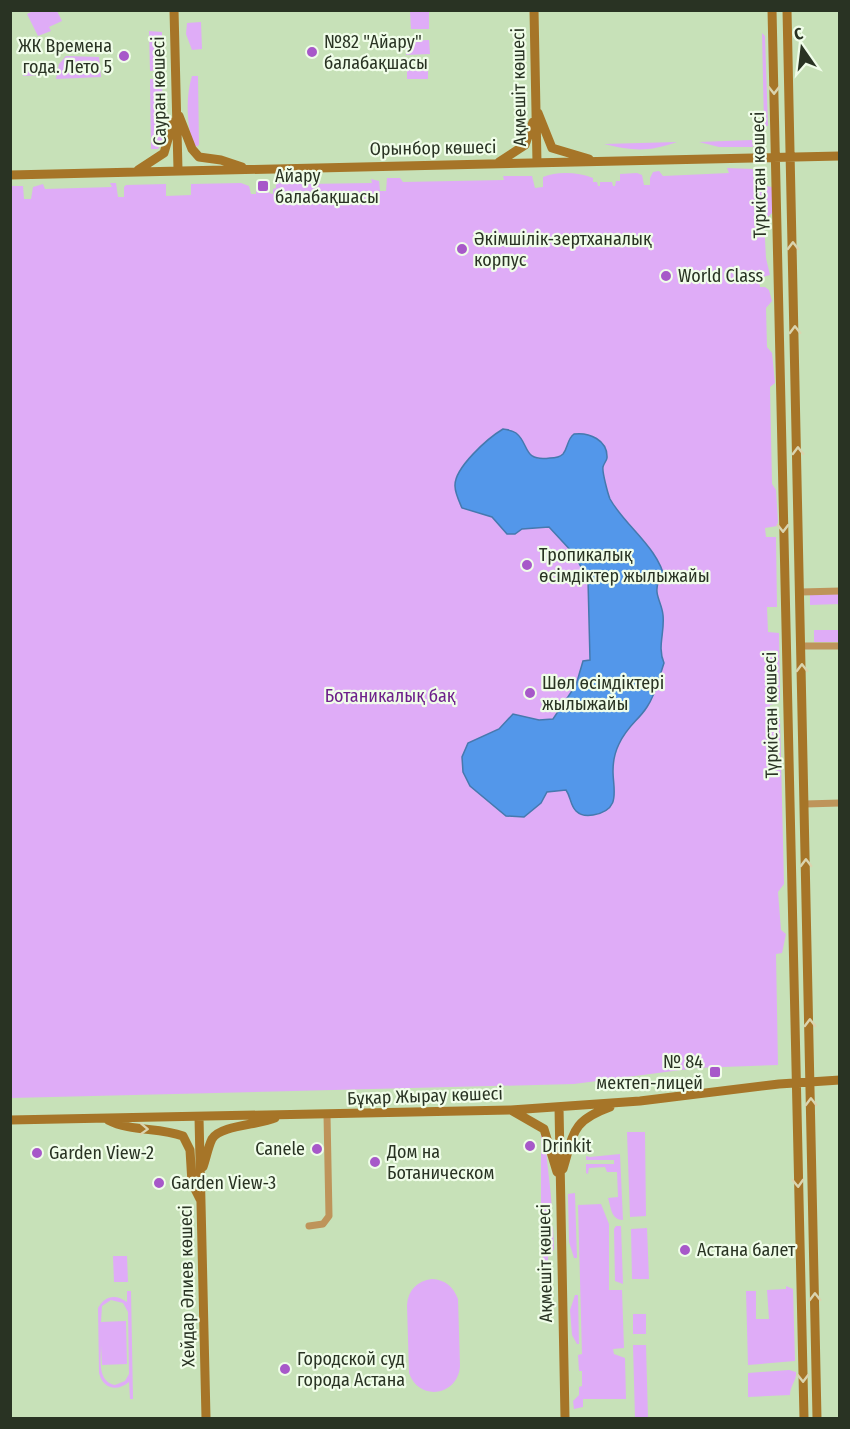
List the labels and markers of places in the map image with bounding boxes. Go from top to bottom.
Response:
place label: №82 "Айару" балабақшасы [324,31,428,74]
place label: ЖК Времена года. Лето 5 [18,35,112,78]
marker: №82 "Айару" балабақшасы [305,45,319,59]
marker: ЖК Времена года. Лето 5 [117,49,131,63]
place label: Айару балабақшасы [275,165,379,208]
marker: Айару балабақшасы [256,179,270,193]
place label: Әкімшілік-зертханалық корпус [474,228,652,271]
marker: Әкімшілік-зертханалық корпус [455,242,469,256]
place label: World Class [678,265,763,287]
marker: World Class [659,269,673,283]
place label: Тропикалық өсімдіктер жылыжайы [539,544,710,587]
marker: Тропикалық өсімдіктер жылыжайы [520,558,534,572]
place label: Шөл өсімдіктері жылыжайы [542,672,664,715]
marker: Шөл өсімдіктері жылыжайы [523,686,537,700]
place label: № 84 мектеп-лицей [596,1051,703,1094]
marker: № 84 мектеп-лицей [708,1065,722,1079]
place label: Drinkit [542,1135,592,1157]
place label: Canele [255,1138,305,1160]
marker: Drinkit [523,1139,537,1153]
place label: Дом на Ботаническом [386,1141,494,1184]
place label: Garden View-2 [49,1142,154,1164]
marker: Canele [310,1142,324,1156]
marker: Garden View-2 [30,1146,44,1160]
marker: Дом на Ботаническом [368,1155,382,1169]
place label: Garden View-3 [171,1172,276,1194]
marker: Garden View-3 [152,1176,166,1190]
place label: Астана балет [697,1239,796,1261]
marker: Астана балет [678,1243,692,1257]
place label: Городской суд города Астана [297,1348,405,1391]
marker: Городской суд города Астана [278,1362,292,1376]

